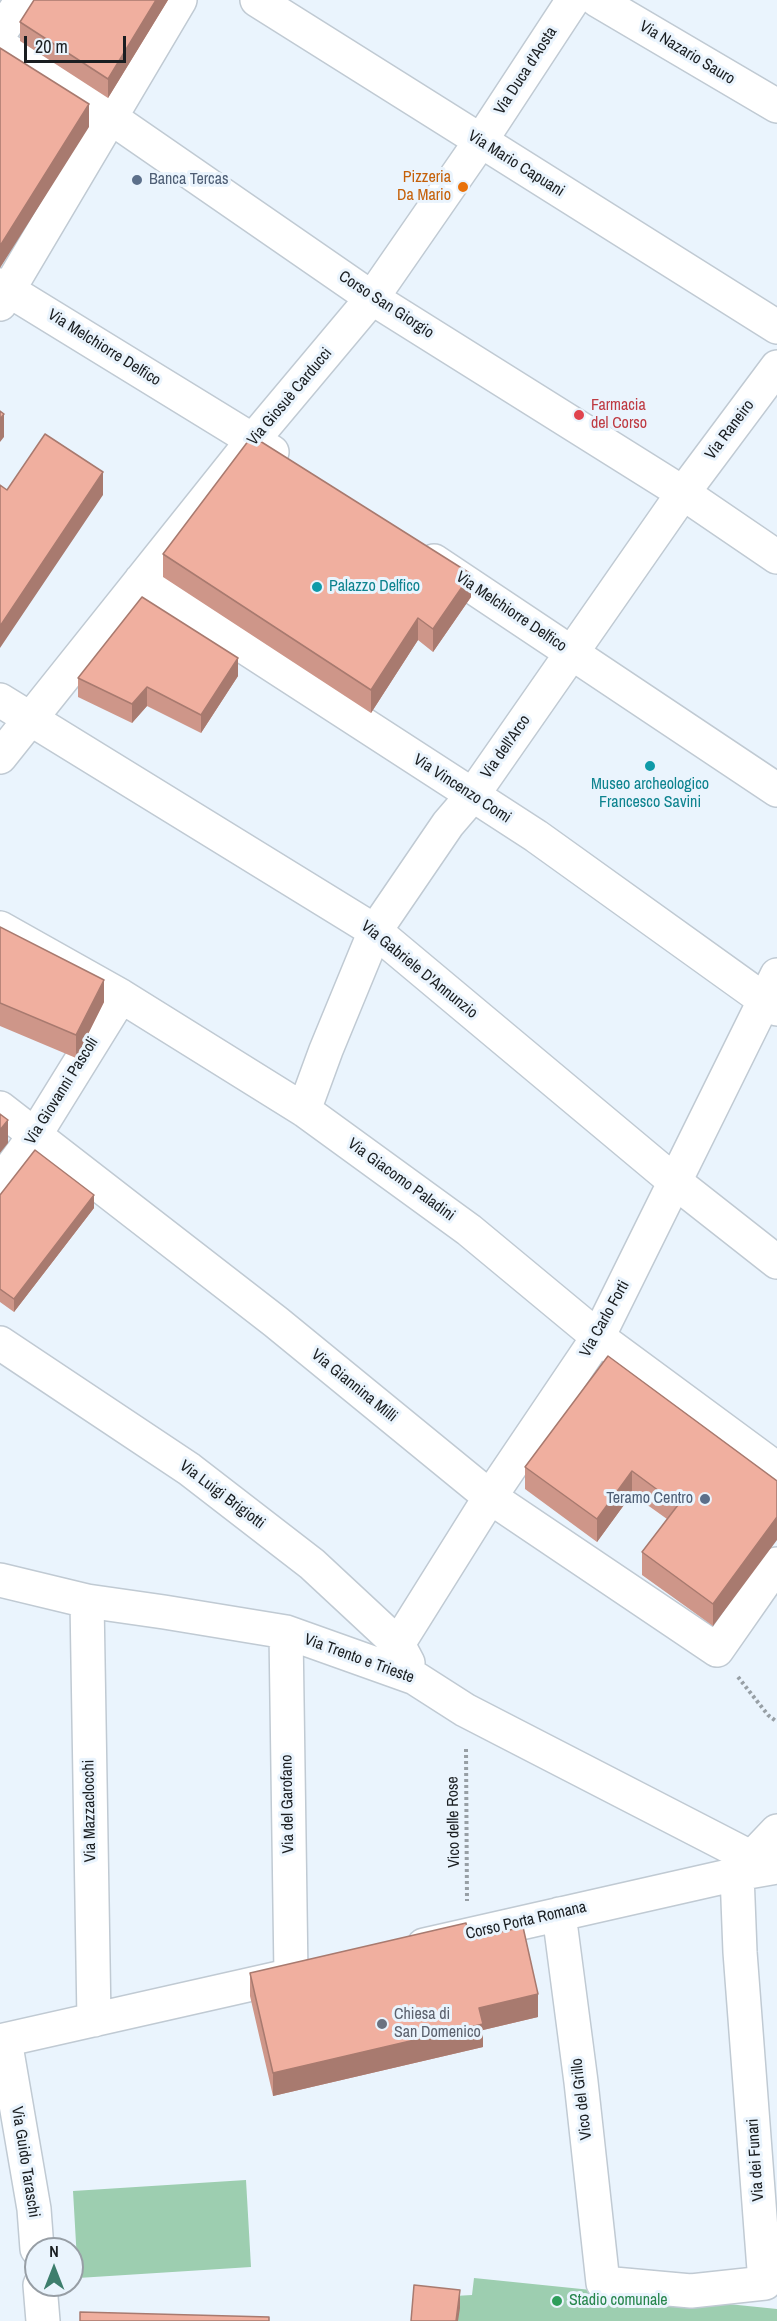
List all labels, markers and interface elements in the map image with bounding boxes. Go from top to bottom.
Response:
street label: Via Nazario Sauro [636,17,738,89]
scale bar [27,24,129,62]
street label: Via Duca d'Aosta [491,24,561,118]
text: 20 m [35,34,68,59]
street label: Via Mario Capuani [464,127,568,201]
place label: Pizzeria Da Mario [397,168,451,206]
place label: Banca Tercas [149,170,228,190]
marker: Banca Tercas [130,173,144,187]
marker: Pizzeria Da Mario [456,180,470,194]
street label: Corso San Giorgio [335,267,437,343]
street label: Via Melchiorre Delfico [44,306,164,390]
street label: Via Giosuè Carducci [244,344,336,450]
place label: Farmacia del Corso [591,396,647,434]
street label: Via Raneiro [701,396,759,464]
marker: Farmacia del Corso [572,408,586,422]
street label: Via Melchiorre Delfico [452,568,570,656]
place label: Palazzo Delfico [329,577,420,597]
marker: Palazzo Delfico [310,580,324,594]
street label: Via dell'Arco [477,712,535,782]
street label: Via Vincenzo Comi [410,750,514,828]
marker: Museo archeologico Francesco Savini [643,759,657,773]
place label: Museo archeologico Francesco Savini [591,775,709,813]
street label: Via Gabriele D'Annunzio [357,917,481,1023]
street label: Via Giovanni Pascoli [21,1034,103,1148]
street label: Via Giacomo Paladini [344,1135,458,1225]
street label: Via Carlo Forti [576,1277,634,1361]
street label: Via Giannina Milli [307,1346,401,1426]
street label: Via Luigi Brigiotti [176,1457,268,1533]
place label: Teramo Centro [606,1489,693,1509]
marker: Teramo Centro [698,1492,712,1506]
street label: Via Trento e Trieste [301,1630,417,1688]
street label: Via del Garofano [278,1754,298,1854]
street label: Via Mazzaclocchi [80,1760,100,1862]
street label: Vico delle Rose [444,1776,464,1868]
street label: Corso Porta Romana [464,1898,588,1944]
place label: Chiesa di San Domenico [394,2005,481,2043]
marker: Chiesa di San Domenico [375,2017,389,2031]
street label: Vico del Grillo [567,2057,597,2141]
street label: Via Guido Taraschi [7,2105,43,2219]
street label: Via dei Funari [744,2118,768,2202]
north arrow [24,2237,84,2297]
text: N [49,2240,59,2262]
place label: Stadio comunale [569,2291,667,2311]
marker: Stadio comunale [550,2294,564,2308]

